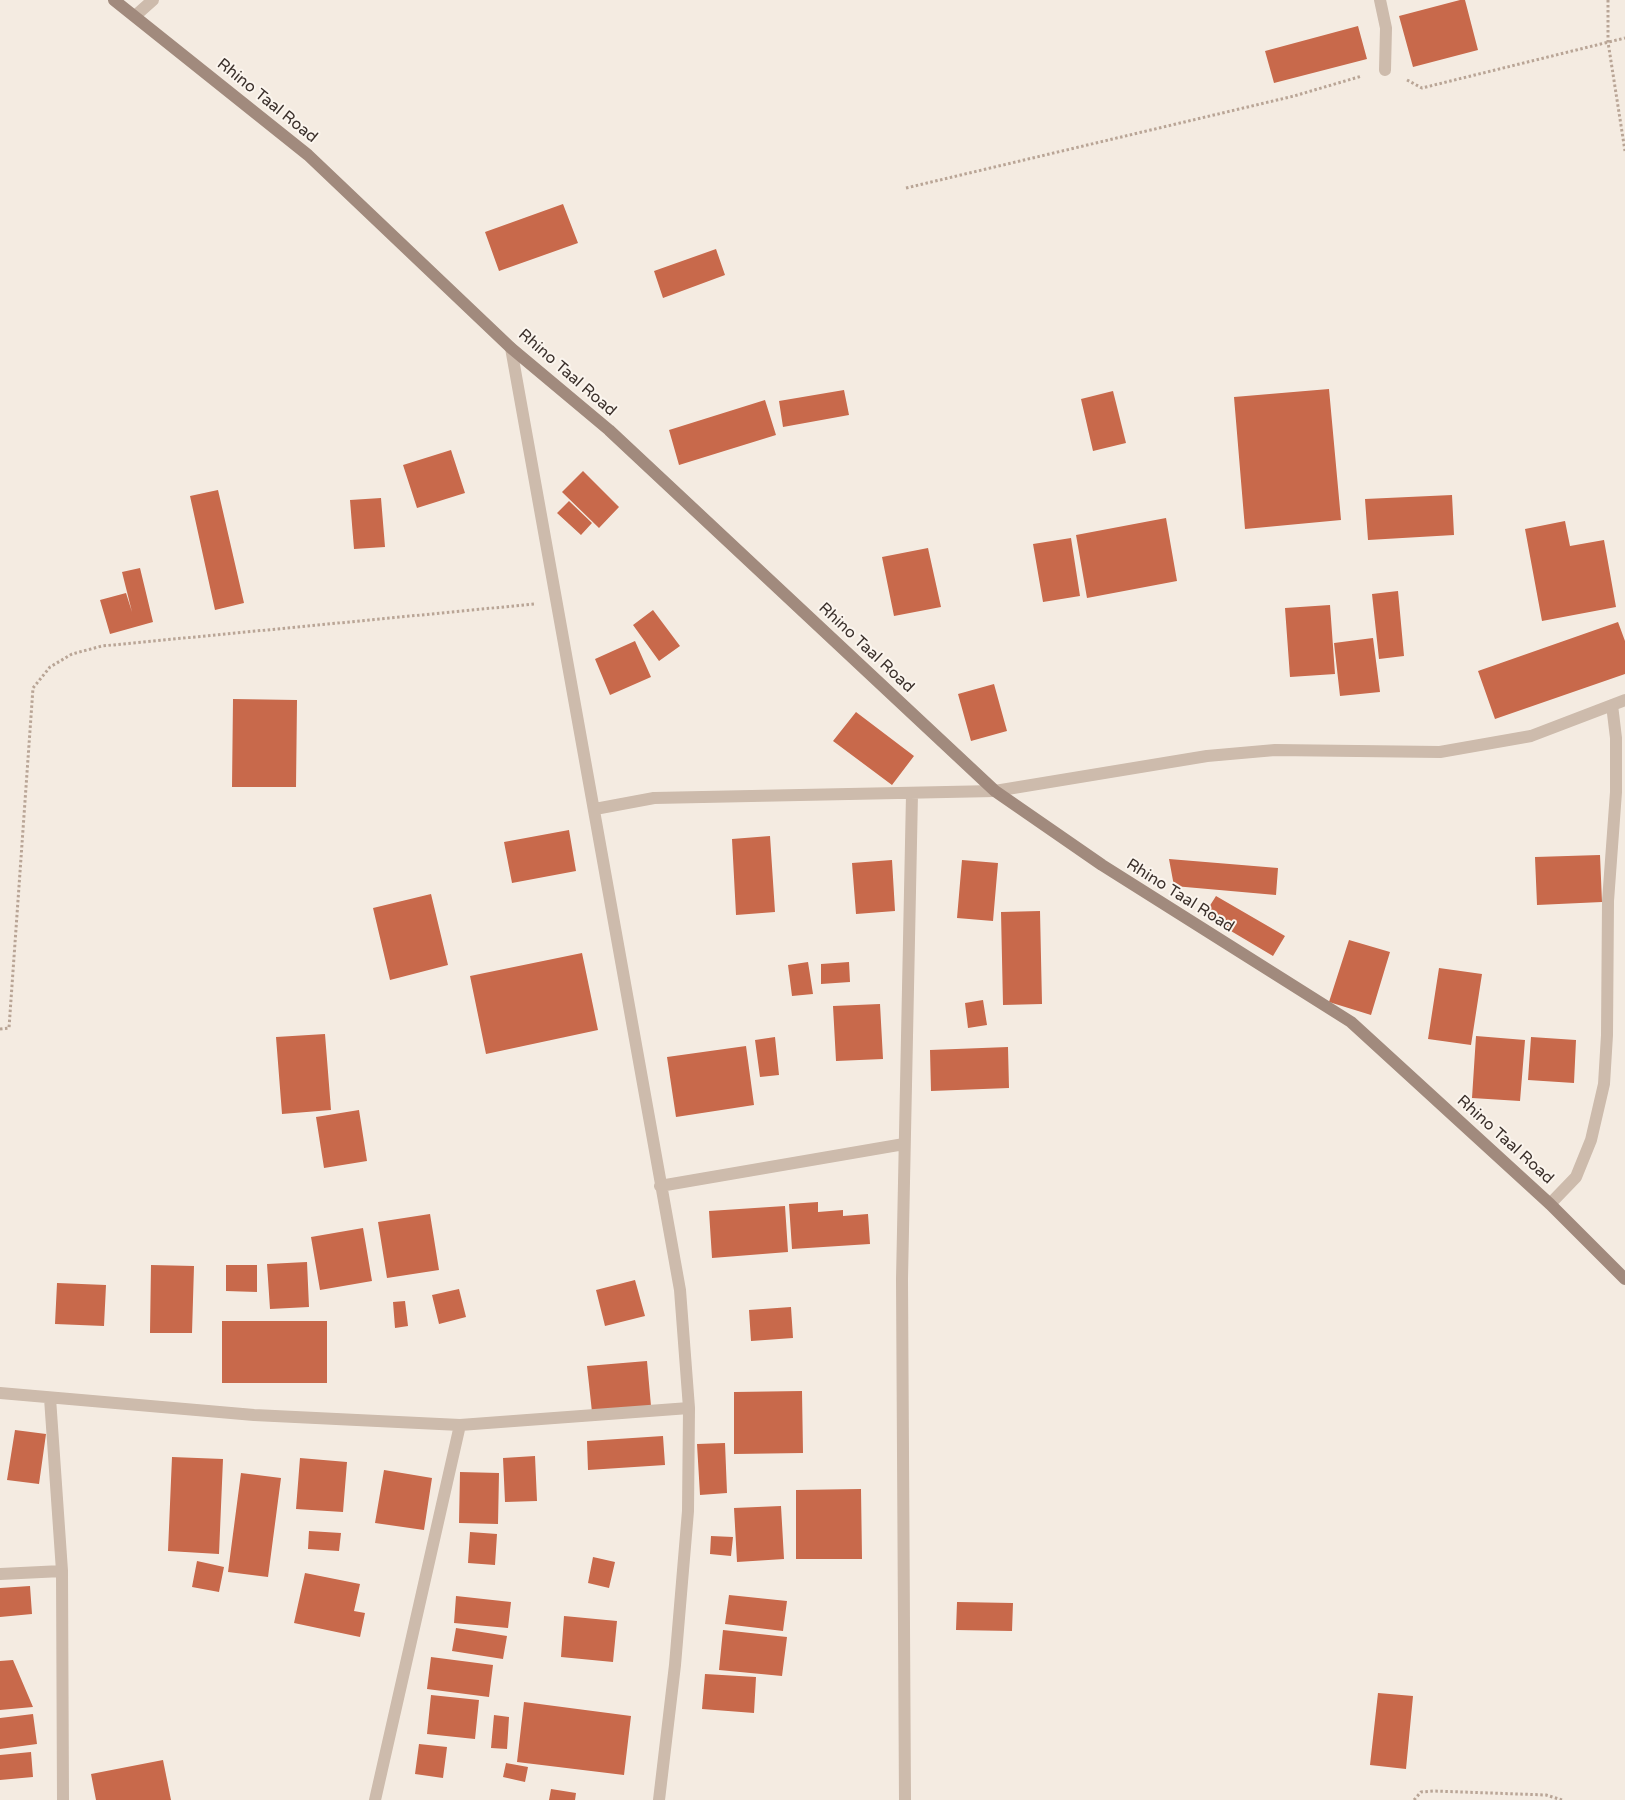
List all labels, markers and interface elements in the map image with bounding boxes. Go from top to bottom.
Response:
street label: Rhino Taal Road [213,55,321,147]
street label: Rhino Taal Road [514,325,620,421]
street label: Rhino Taal Road [814,599,918,697]
street label: Rhino Taal Road [1123,855,1237,937]
street label: Rhino Taal Road [1453,1092,1557,1188]

